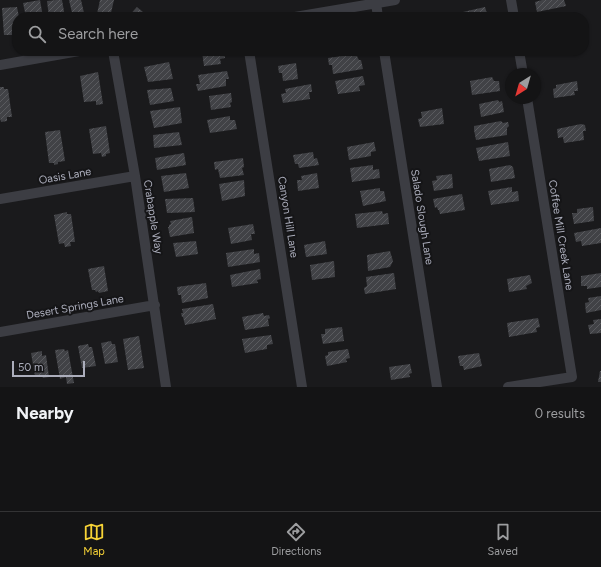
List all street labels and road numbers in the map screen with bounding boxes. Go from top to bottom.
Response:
street label: Oasis Lane [38,165,92,187]
street label: Salado Slough Lane [408,168,436,266]
street label: Canyon Hill Lane [275,175,301,259]
street label: Crabapple Way [141,179,165,255]
street label: Coffee Mill Creek Lane [546,179,576,291]
street label: Desert Springs Lane [25,292,125,322]

